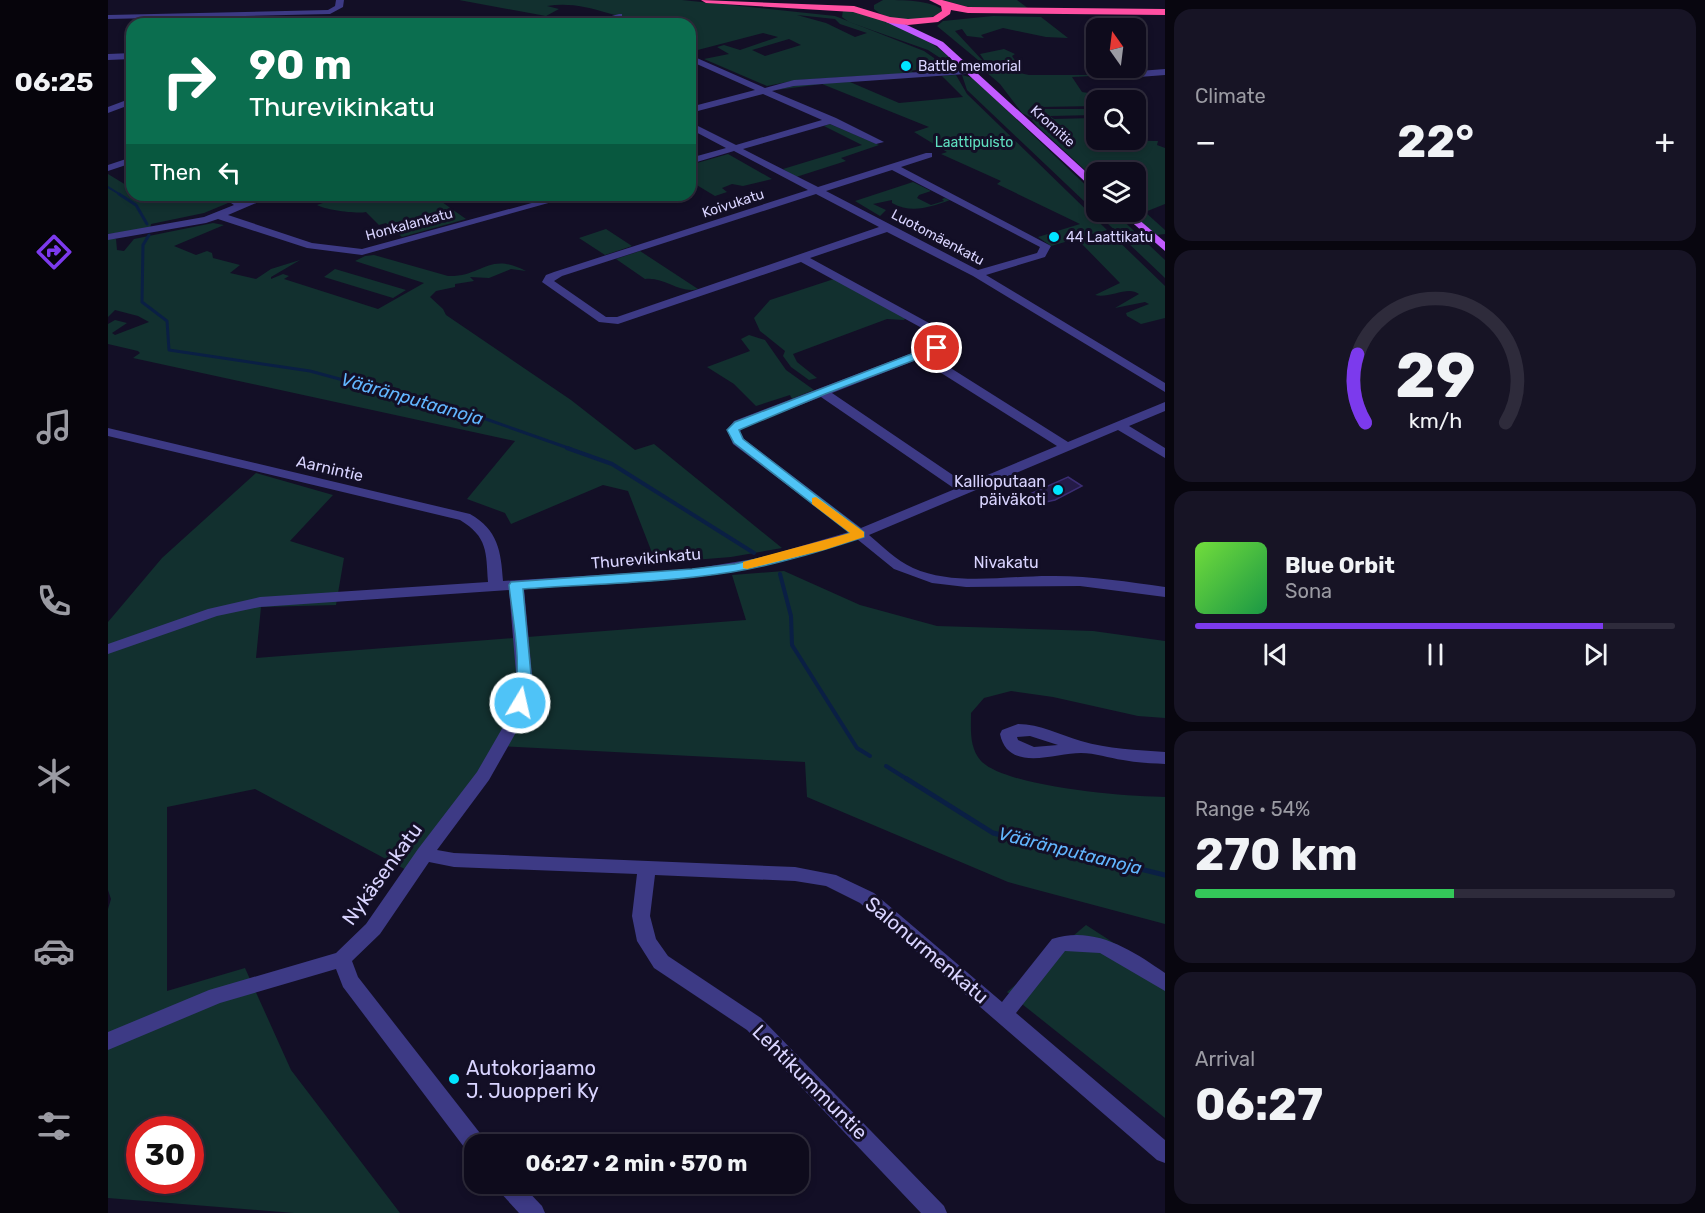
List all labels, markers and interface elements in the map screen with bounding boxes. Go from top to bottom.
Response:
north arrow [1086,18,1146,78]
map controls [1086,18,1146,222]
text: 90 m [249,40,352,90]
icon: right [150,42,228,120]
place label: Battle memorial [918,58,1021,75]
marker: Battle memorial [899,59,913,73]
text: 06:25 [15,66,93,98]
text: Climate [1195,84,1266,108]
button: search [1086,90,1146,150]
text: Thurevikinkatu [249,91,435,123]
street label: Kromitie [1027,102,1079,151]
text: 22° [1397,115,1474,168]
text: − [1195,122,1216,161]
text: + [1654,122,1675,161]
park label: Laattipuisto [935,134,1013,151]
icon: left [213,156,246,189]
text: Then [150,159,201,186]
button: layers [1086,162,1146,222]
street label: Koivukatu [700,185,766,221]
street label: Honkalankatu [364,205,455,244]
street label: Luotomäenkatu [888,206,987,269]
place label: 44 Laattikatu [1066,229,1153,246]
marker: 44 Laattikatu [1047,230,1061,244]
icon: directions [33,231,75,273]
pin [911,322,962,373]
icon: arrive [920,331,953,364]
text: 29 [1395,339,1475,413]
water label: Vääränputaanoja [338,368,486,430]
icon: music [33,406,75,448]
text: km/h [1408,408,1462,433]
street label: Aarnintie [295,452,365,485]
place label: Kallioputaan päiväkoti [954,472,1046,509]
marker: Kallioputaan päiväkoti [1051,483,1065,497]
street label: Thurevikinkatu [590,544,702,573]
text: Blue Orbit [1285,552,1395,579]
street label: Nivakatu [973,553,1039,572]
text: Sona [1285,579,1332,603]
icon: phone [33,580,75,622]
icon: previous [1259,638,1292,671]
icon: pause [1419,638,1452,671]
icon: next [1579,638,1612,671]
position arrow [488,671,552,735]
icon: climate [33,755,75,797]
text: Range · 54% [1195,797,1310,821]
street label: Nykäsenkatu [337,818,427,930]
water label: Vääränputaanoja [996,823,1144,880]
text: 270 km [1195,828,1358,881]
street label: Salonurmenkatu [860,891,994,1009]
icon: car [33,930,75,972]
street label: Lehtikummuntie [748,1020,872,1144]
text: Arrival [1195,1047,1255,1071]
place label: Autokorjaamo J. Juopperi Ky [466,1056,599,1103]
marker: Autokorjaamo J. Juopperi Ky [447,1072,461,1086]
text: 06:27 [1195,1078,1323,1131]
icon: filters [33,1105,75,1147]
speed limit sign: 30 [126,1116,204,1194]
text: 06:27 · 2 min · 570 m [525,1150,748,1177]

